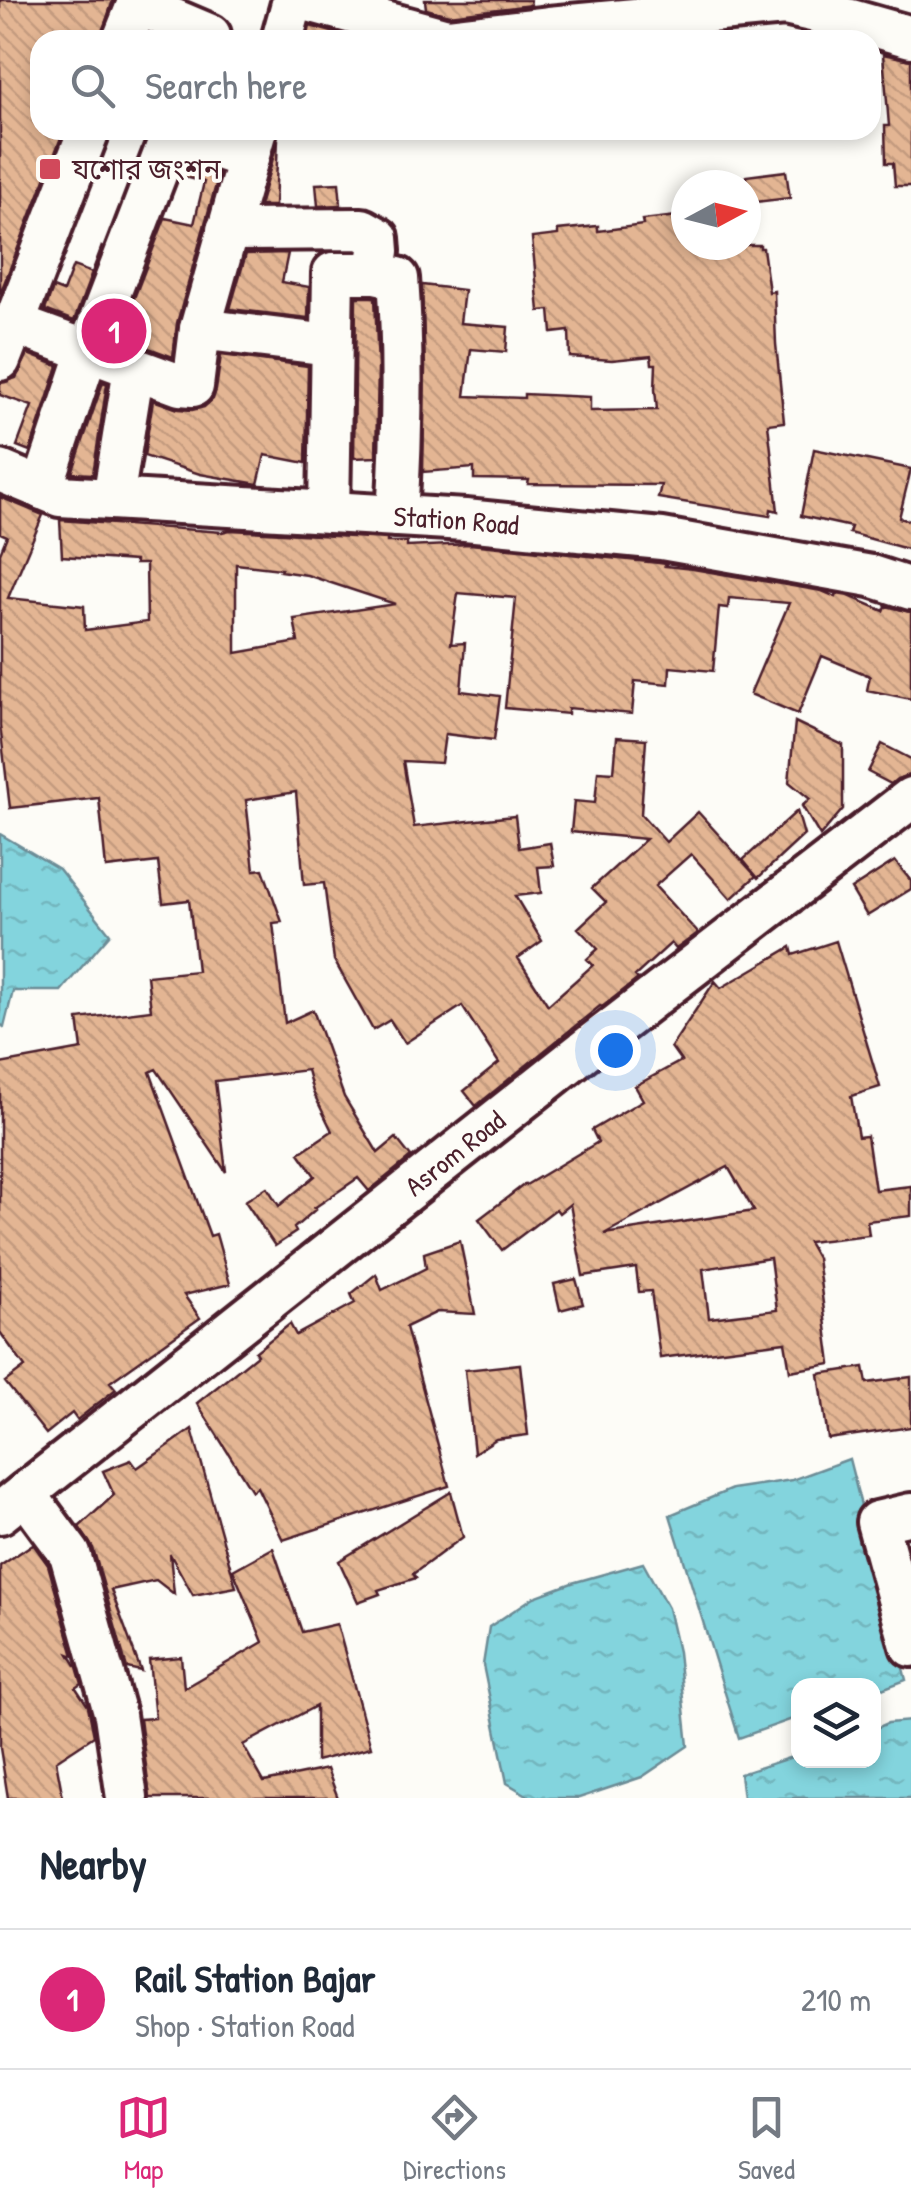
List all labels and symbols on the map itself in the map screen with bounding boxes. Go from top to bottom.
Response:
place label: যশোর জংশন [71,150,222,188]
marker: যশোর জংশন [37,156,63,182]
north arrow [671,170,761,260]
pin: 1 [82,294,146,368]
street label: Station Road [392,497,521,544]
your location [590,1025,641,1076]
street label: Asrom Road [397,1101,513,1205]

